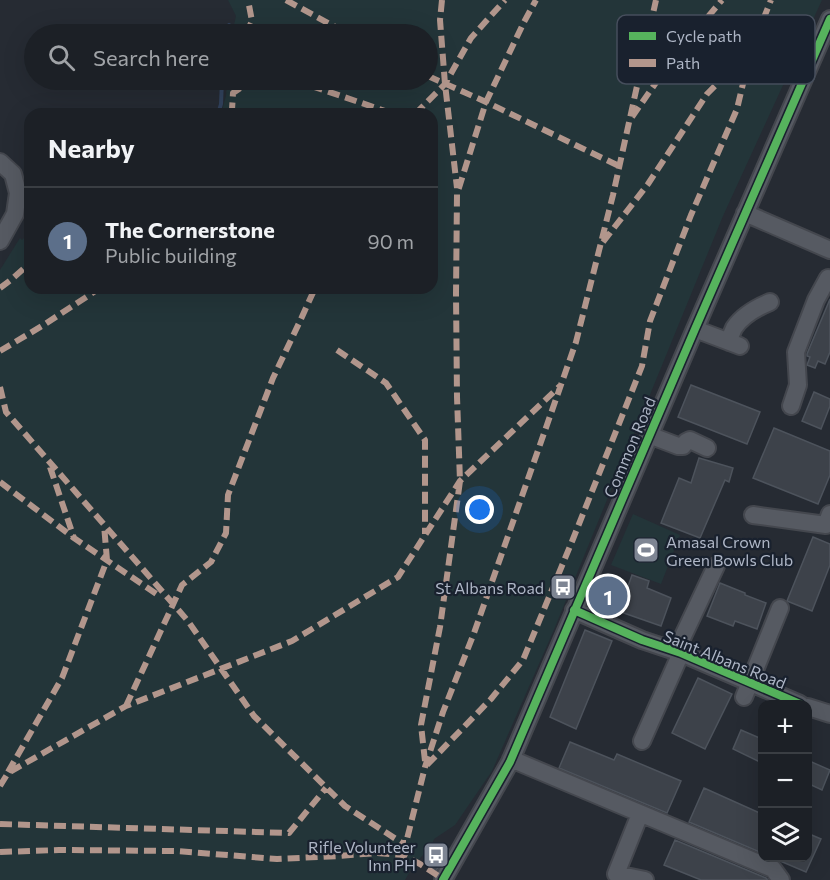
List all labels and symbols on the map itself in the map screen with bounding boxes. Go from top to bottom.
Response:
legend [617,15,815,84]
text: Cycle path [666,26,742,45]
text: Path [666,53,700,72]
street label: Common Road [599,394,659,500]
your location [465,495,494,524]
place label: Amasal Crown Green Bowls Club [666,532,793,569]
sports icon: Amasal Crown Green Bowls Club [631,535,661,565]
bus stop icon: St Albans Road [548,572,578,602]
pin: 1 [588,574,628,618]
place label: St Albans Road [435,578,544,597]
street label: Saint Albans Road [661,626,789,692]
place label: Rifle Volunteer Inn PH [308,837,417,874]
bus stop icon: Rifle Volunteer Inn PH [421,840,451,870]

